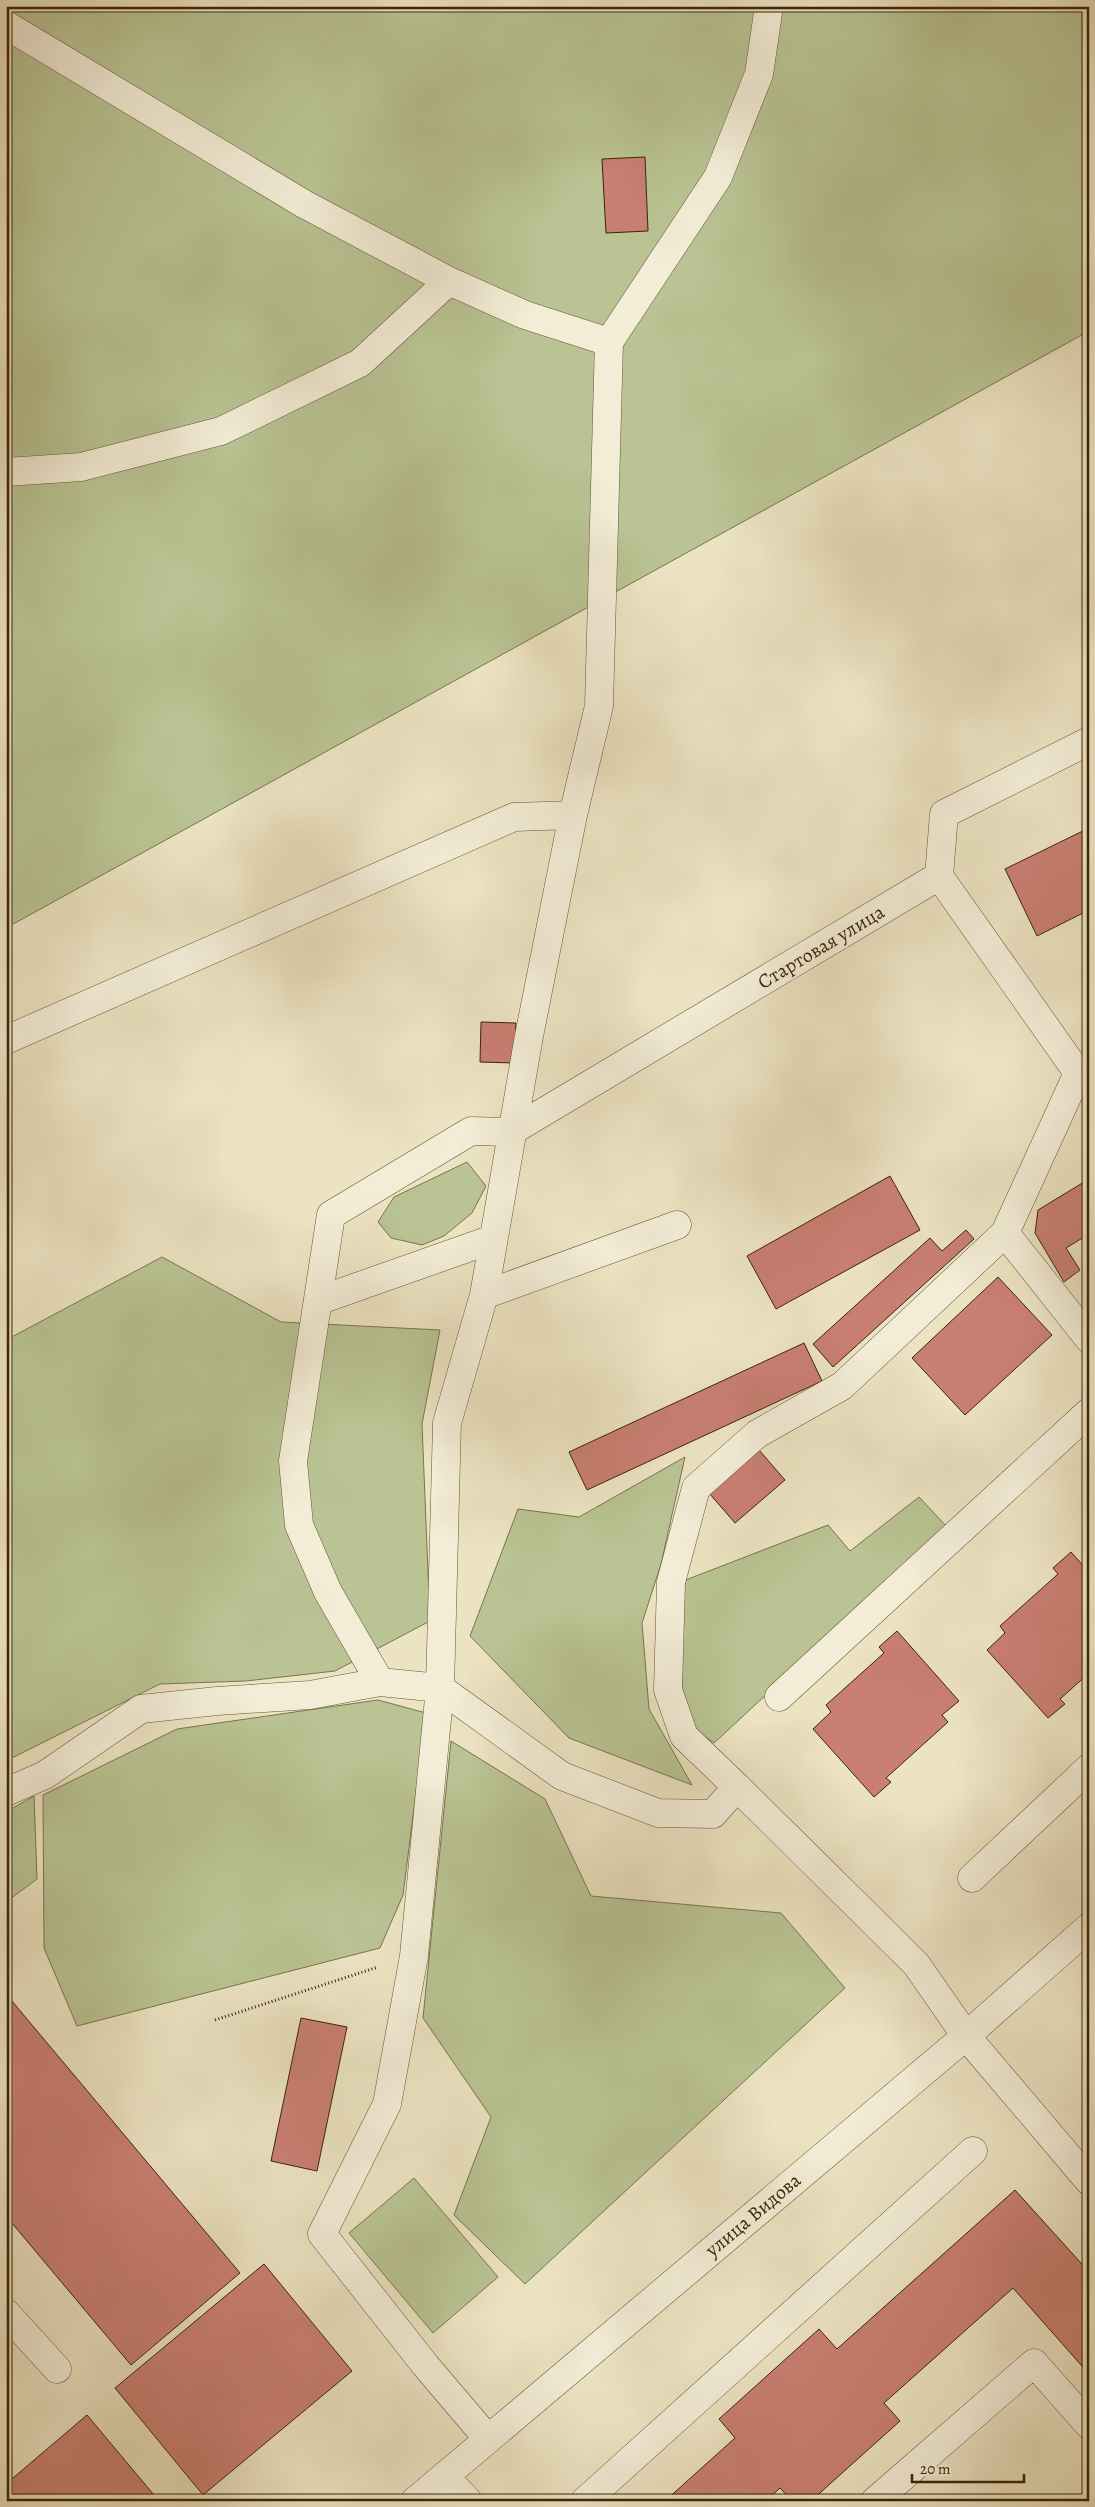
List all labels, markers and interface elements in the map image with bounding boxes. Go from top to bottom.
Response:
street label: Стартовая улица [753,898,890,996]
street label: улица Видова [699,2167,807,2264]
scale bar [912,2452,1025,2484]
text: 20 m [920,2459,951,2479]

